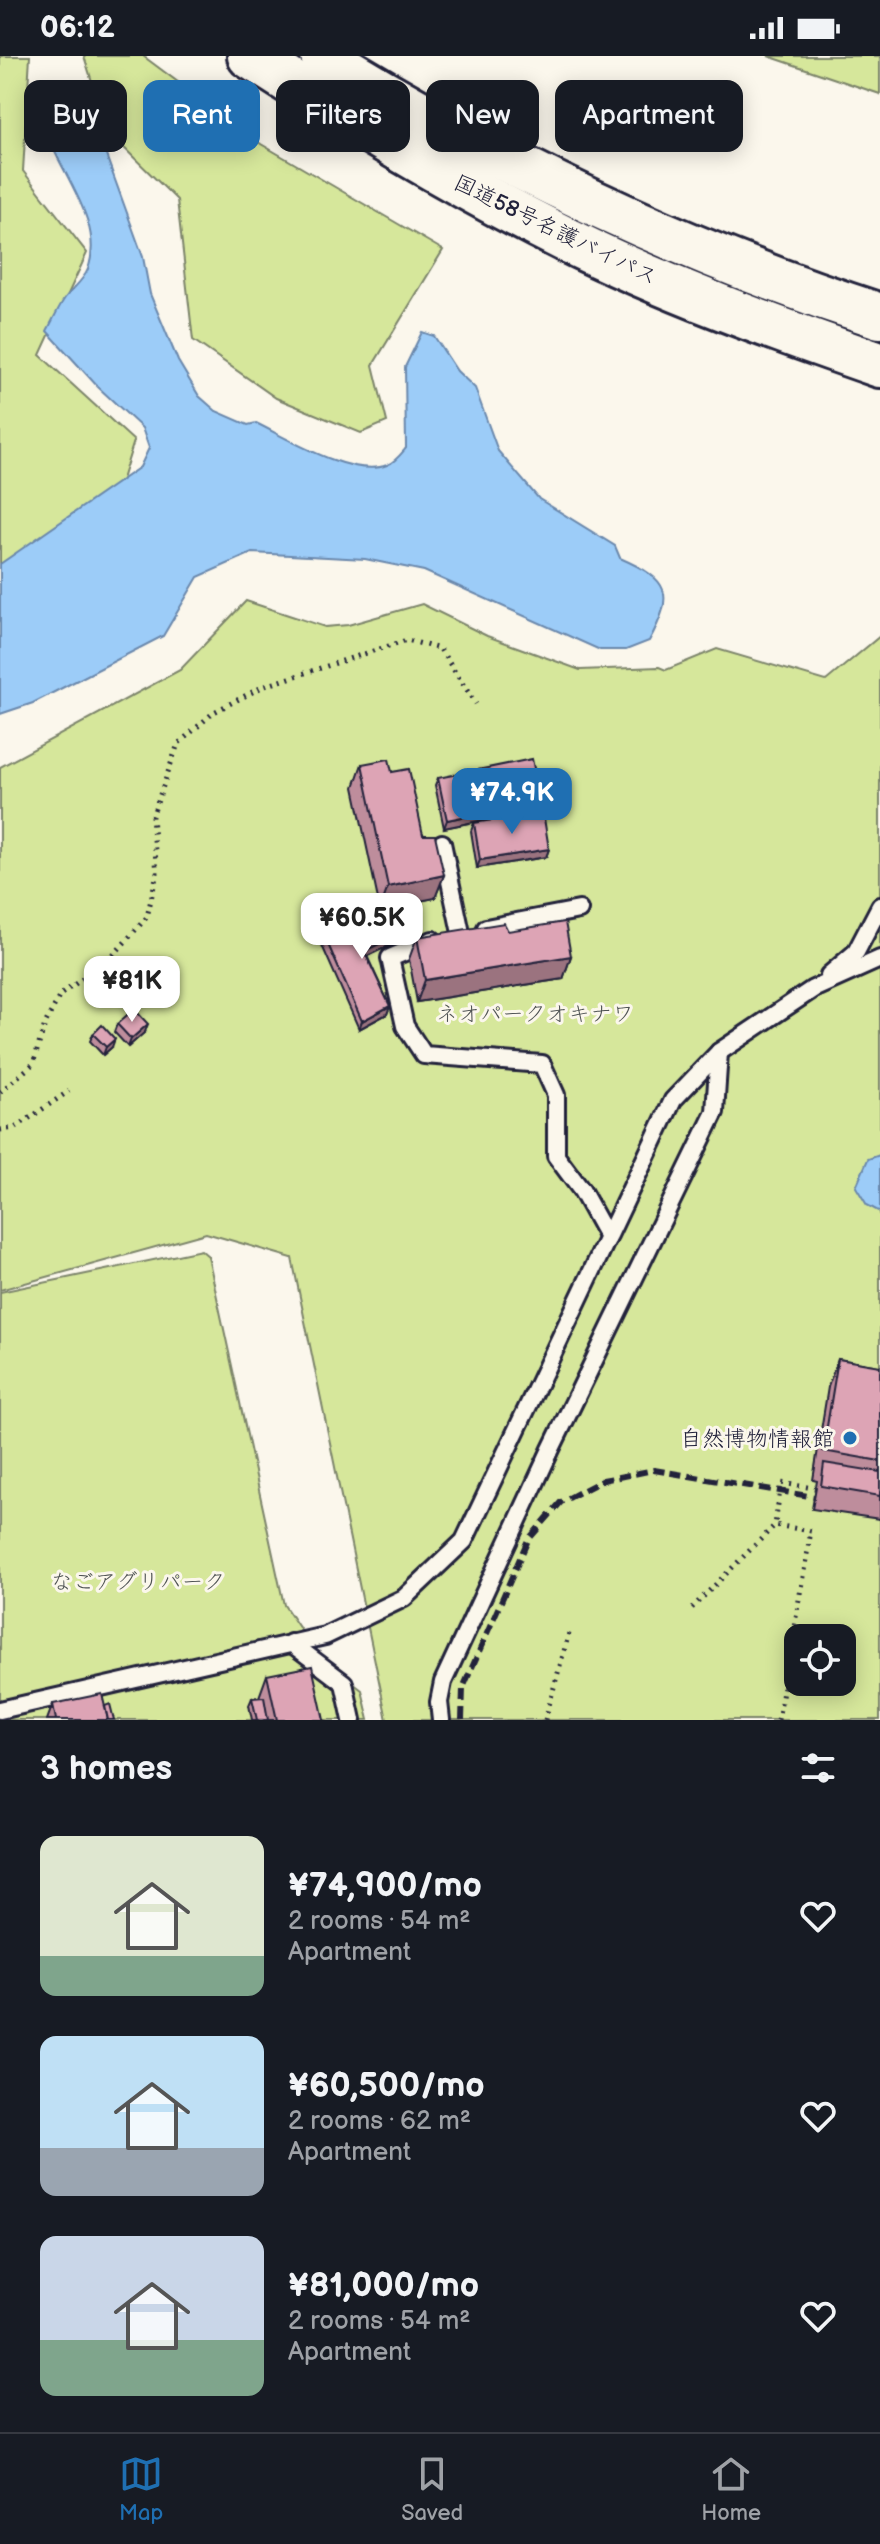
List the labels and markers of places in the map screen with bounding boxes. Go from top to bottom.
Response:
pin: ¥74.9K [447,768,577,836]
pin: ¥60.5K [297,893,427,961]
pin: ¥81K [85,956,179,1024]
place label: 自然博物情報館 [680,1426,834,1453]
marker: 自然博物情報館 [841,1429,859,1447]

